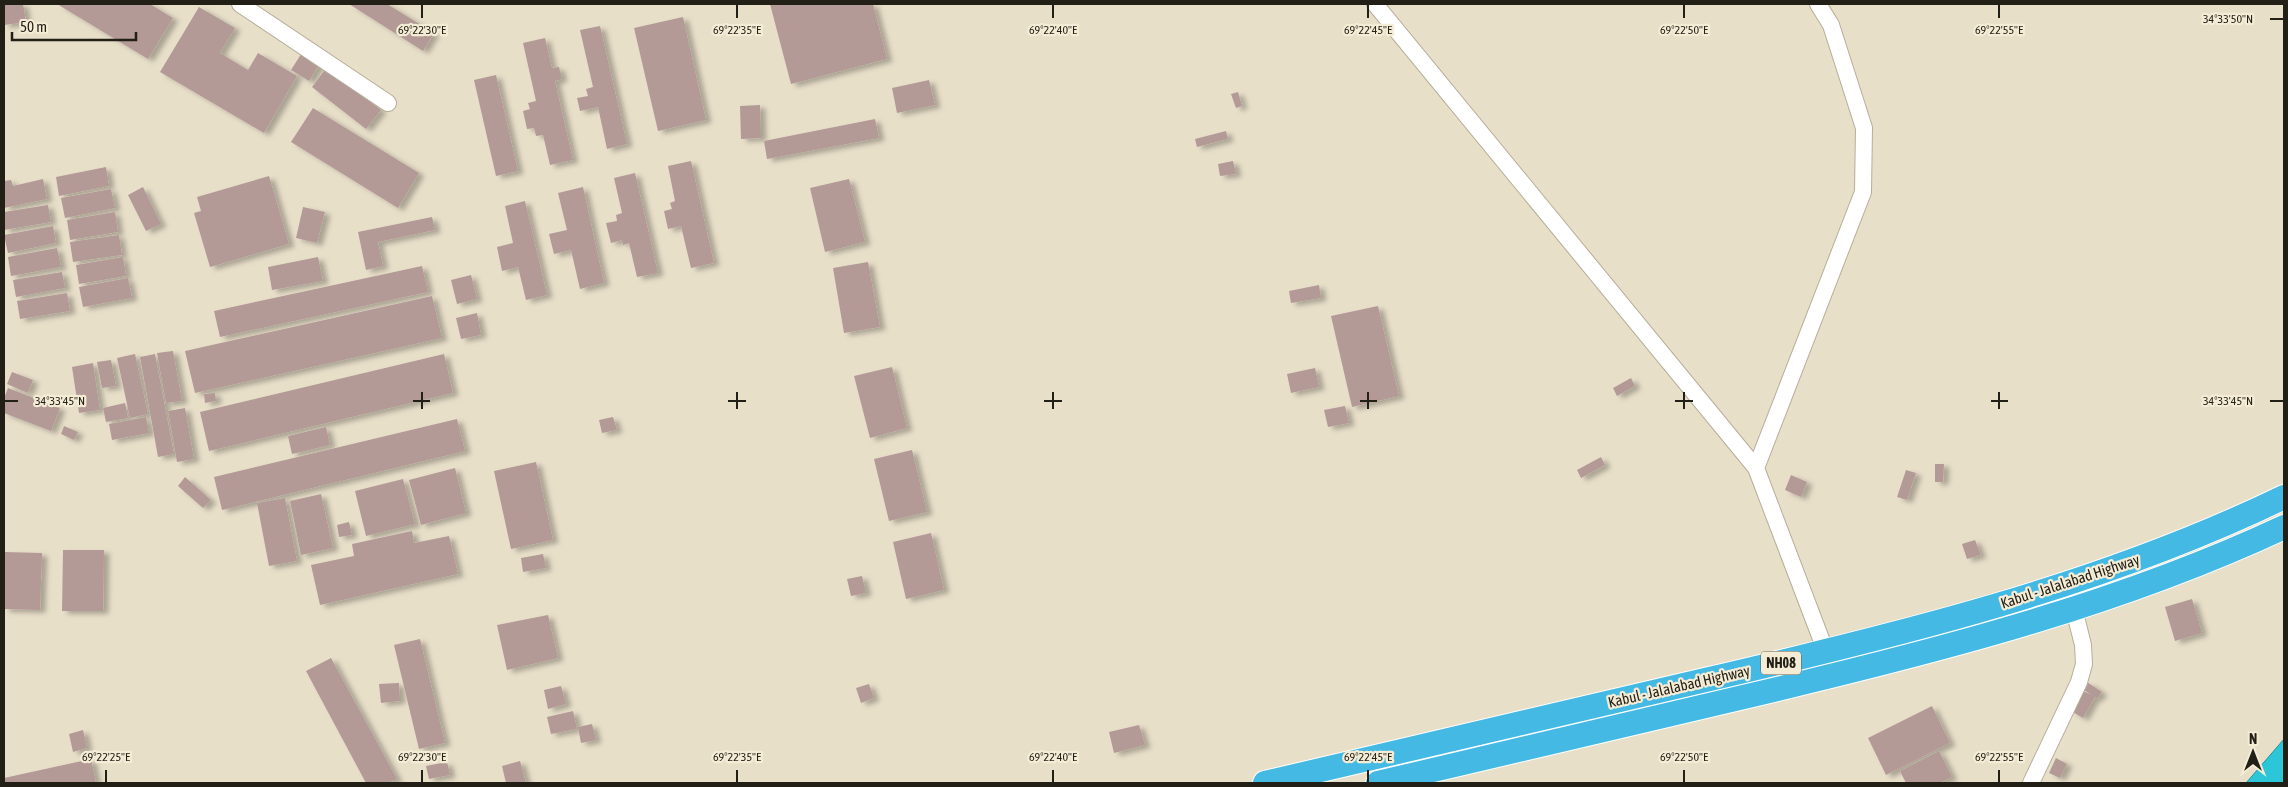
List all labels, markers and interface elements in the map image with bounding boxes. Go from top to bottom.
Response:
scale bar [12,10,136,42]
text: 34°33'50"N [2203,12,2253,26]
text: 50 m [20,18,47,35]
text: 69°22'30"E [398,23,446,37]
text: 69°22'35"E [713,23,761,37]
text: 69°22'40"E [1029,23,1077,37]
text: 69°22'45"E [1344,23,1392,37]
text: 69°22'50"E [1660,23,1708,37]
text: 69°22'55"E [1975,23,2023,37]
text: 34°33'45"N [35,394,85,408]
text: 34°33'45"N [2203,394,2253,408]
street label: Kabul - Jalalabad Highway [1998,551,2142,611]
road number: NH08 [1761,651,1801,674]
street label: Kabul - Jalalabad Highway [1606,661,1752,711]
north arrow [2228,727,2278,777]
text: N [2249,731,2257,747]
text: 69°22'25"E [82,750,130,764]
text: 69°22'30"E [398,750,446,764]
text: 69°22'35"E [713,750,761,764]
text: 69°22'40"E [1029,750,1077,764]
text: 69°22'45"E [1344,750,1392,764]
text: 69°22'50"E [1660,750,1708,764]
text: 69°22'55"E [1975,750,2023,764]

